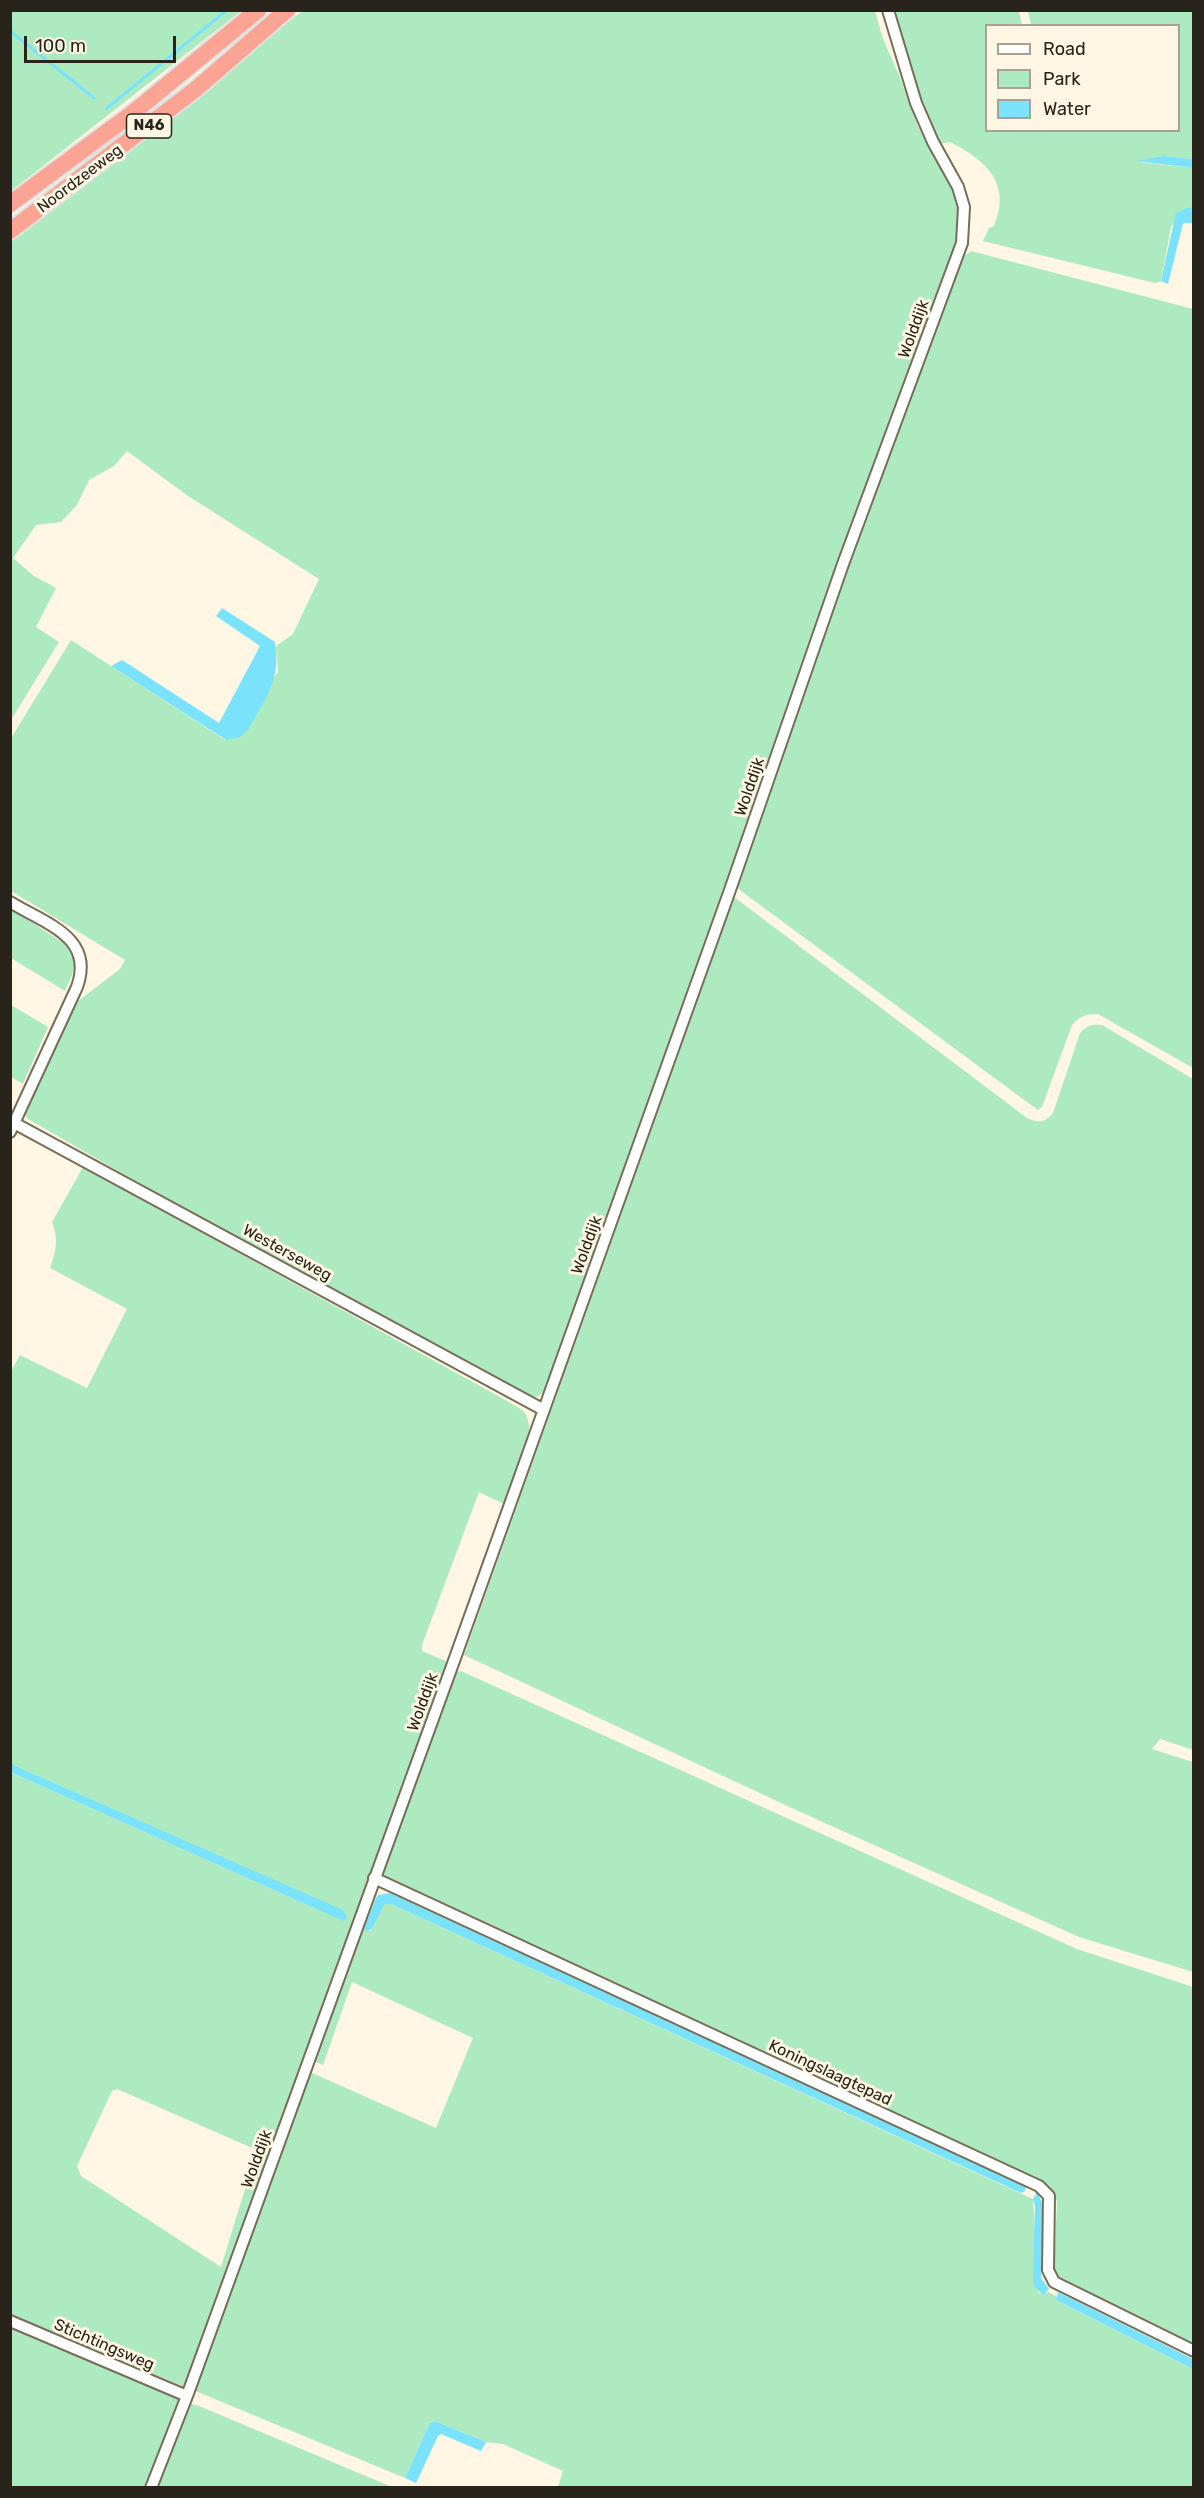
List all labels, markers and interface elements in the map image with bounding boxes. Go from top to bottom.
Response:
scale bar [27,24,178,62]
legend [985,24,1180,132]
text: 100 m [35,35,86,57]
text: Road [1043,38,1086,60]
text: Park [1043,68,1080,90]
text: Water [1043,98,1091,120]
road number: N46 [126,114,172,138]
street label: Noordzeeweg [34,141,126,217]
street label: Wolddijk [895,297,933,361]
street label: Wolddijk [731,755,769,819]
street label: Wolddijk [568,1213,606,1277]
street label: Westerseweg [239,1221,335,1285]
street label: Wolddijk [404,1670,442,1734]
street label: Koningslaagtepad [765,2036,895,2110]
street label: Wolddijk [238,2127,276,2191]
street label: Stichtingsweg [51,2315,157,2375]

